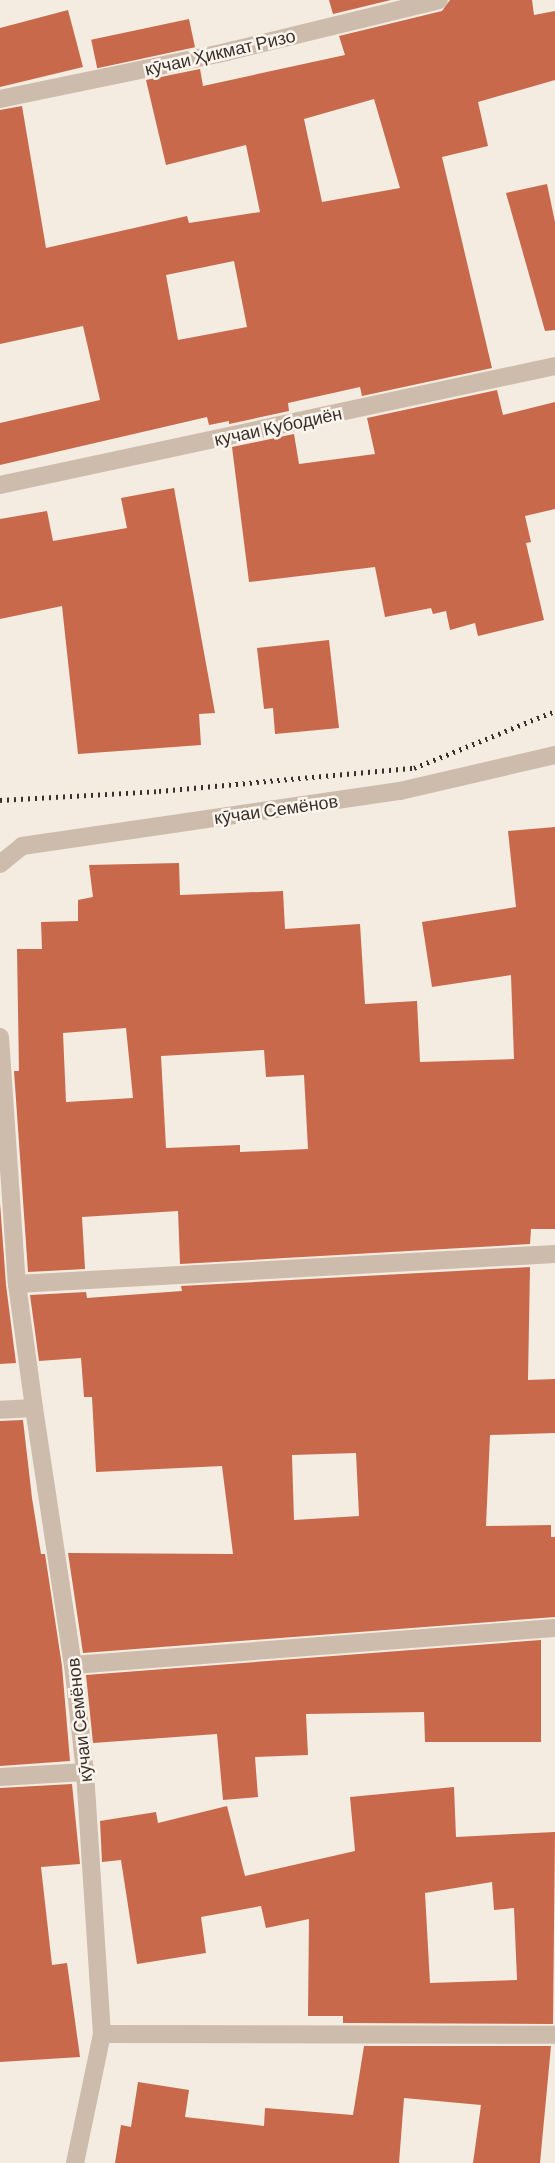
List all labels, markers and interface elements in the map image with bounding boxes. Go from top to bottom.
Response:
street label: кӯчаи Ҳикмат Ризо [143,24,297,80]
street label: кучаи Кубодиён [212,402,344,450]
street label: кӯчаи Семёнов [213,790,339,828]
street label: кӯчаи Семёнов [62,1657,96,1783]

